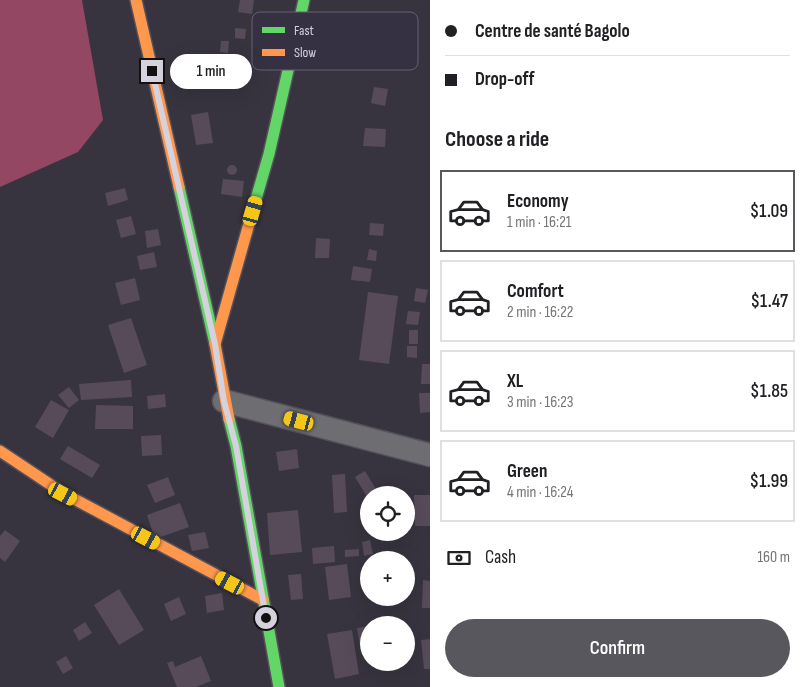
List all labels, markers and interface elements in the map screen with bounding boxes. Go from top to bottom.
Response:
legend [252,12,418,70]
text: Centre de santé Bagolo [475,20,630,43]
text: Fast [294,22,314,39]
text: Slow [294,44,316,61]
callout: 1 min [170,54,252,88]
route end [141,60,163,82]
text: 1 min [196,62,226,81]
text: Drop-off [475,68,535,91]
text: Choose a ride [445,126,549,153]
icon: car [447,189,492,234]
text: Economy [507,190,569,213]
car [241,195,264,227]
text: $1.09 [750,200,788,223]
text: 1 min · 16:21 [507,213,571,232]
icon: car [447,279,492,324]
text: Comfort [507,280,564,303]
text: $1.47 [750,290,788,313]
text: 2 min · 16:22 [507,303,573,322]
icon: car [447,369,492,414]
text: XL [507,370,523,393]
text: $1.85 [750,380,788,403]
text: 3 min · 16:23 [507,393,574,412]
car [282,410,315,432]
icon: car [447,459,492,504]
text: Green [507,460,547,483]
text: $1.99 [750,470,788,493]
car [46,480,79,508]
text: 4 min · 16:24 [507,483,573,502]
map controls [360,486,415,671]
button: locate [360,486,415,541]
car [129,524,162,552]
icon: cash [445,544,473,572]
text: Cash [485,546,516,569]
text: 160 m [757,548,790,567]
button: + [360,551,415,606]
car [213,569,246,597]
route start [255,607,277,629]
button: − [360,616,415,671]
button: Confirm [445,619,790,677]

